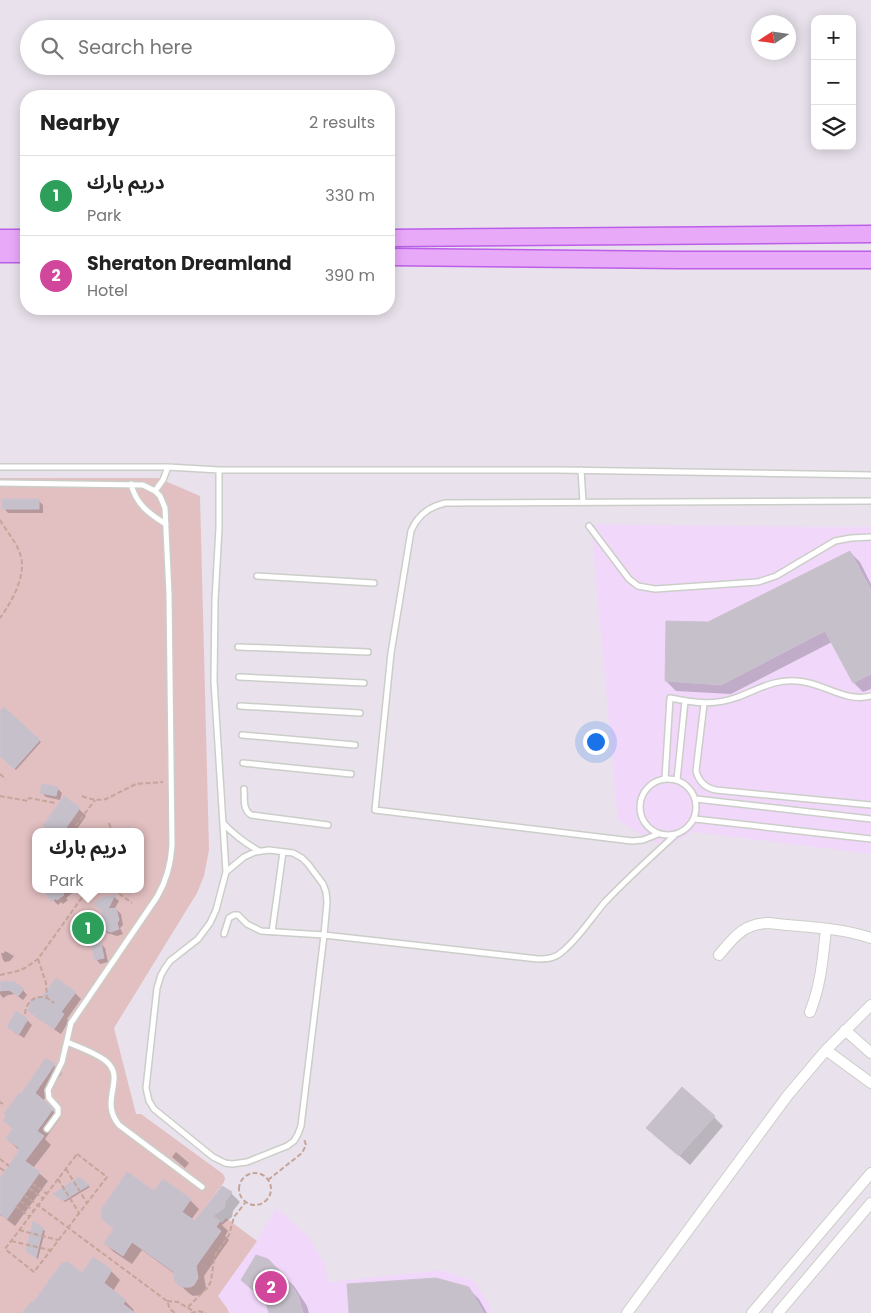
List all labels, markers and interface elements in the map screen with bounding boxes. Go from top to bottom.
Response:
north arrow [751,15,796,60]
map controls [811,15,856,150]
button: + [811,15,856,60]
search box [20,20,395,75]
icon: search [38,34,66,62]
text: Search here [78,34,192,61]
button: − [811,60,856,105]
button: layers [811,105,856,150]
text: Nearby [40,108,120,137]
text: 2 results [309,111,375,134]
text: دريم بارك [87,169,164,196]
text: 1 [53,184,59,207]
text: 330 m [325,184,375,207]
text: Park [87,204,121,227]
text: Sheraton Dreamland [87,250,292,277]
text: 2 [51,264,61,287]
text: 390 m [325,264,375,287]
text: Hotel [87,279,128,302]
your location [583,729,609,755]
popup [32,828,144,893]
text: دريم بارك [49,834,127,861]
text: Park [49,869,84,892]
pin: 1 [72,909,104,947]
pin: 2 [255,1268,287,1306]

